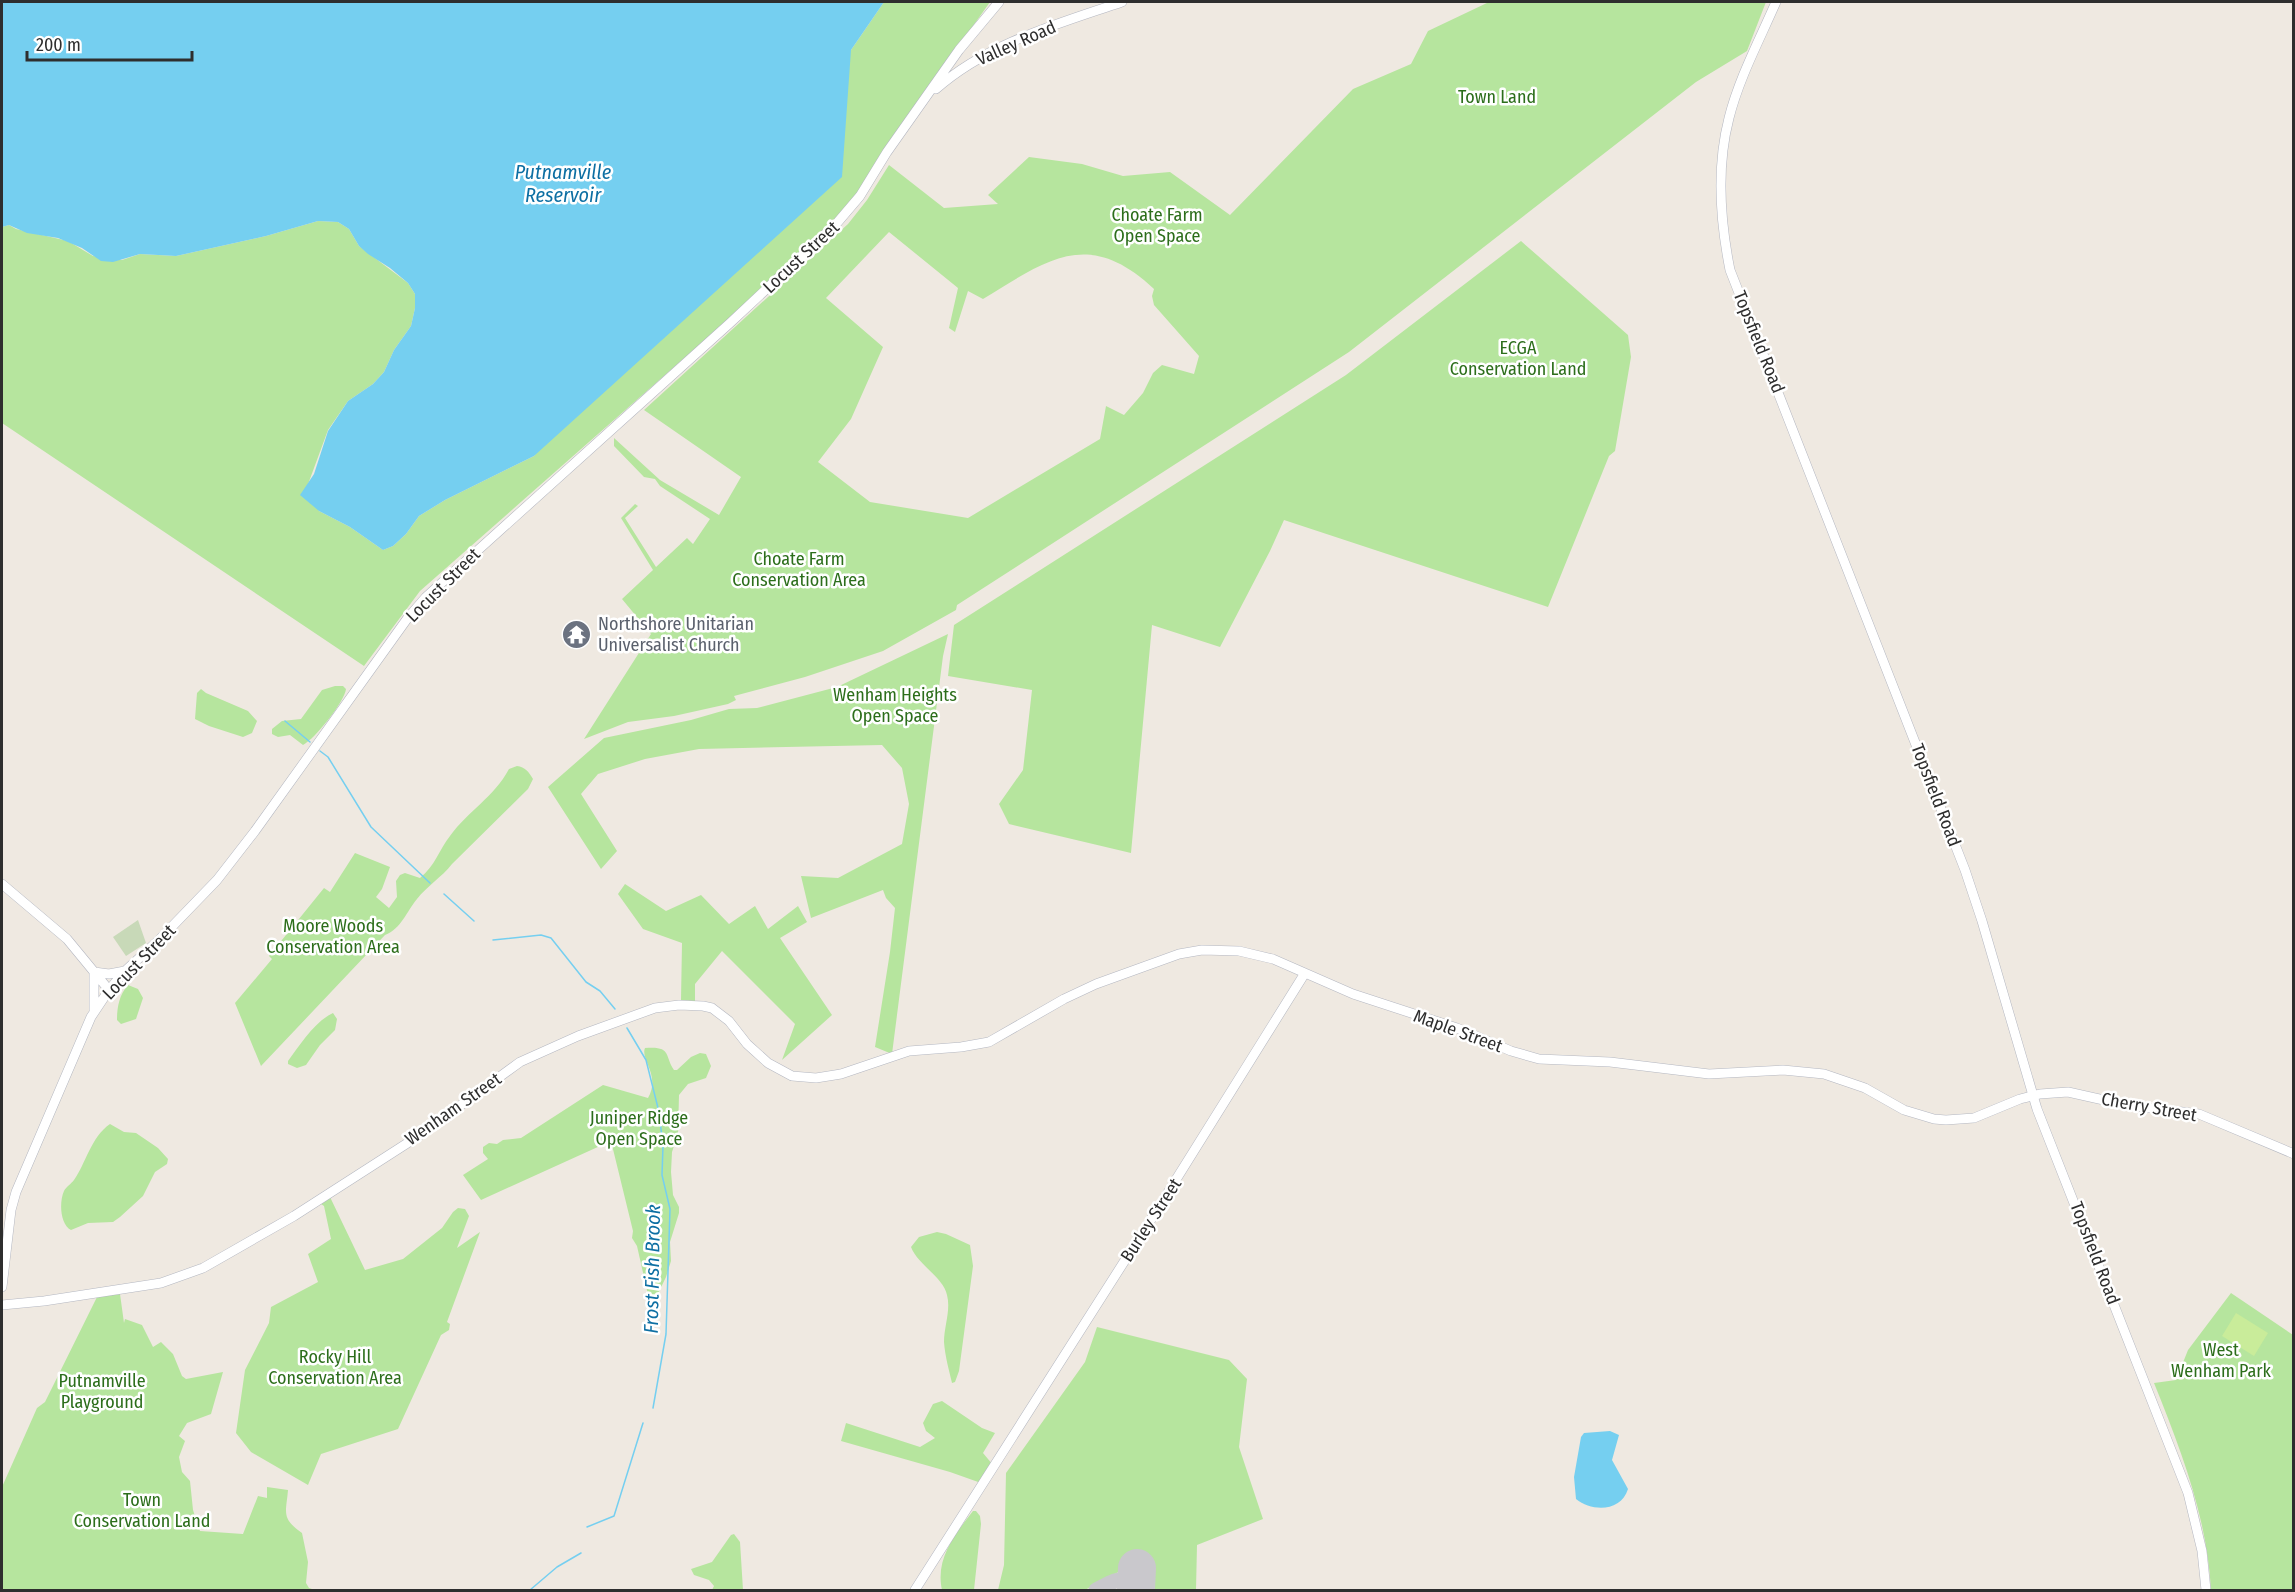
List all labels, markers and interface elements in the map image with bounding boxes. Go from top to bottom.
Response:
street label: Valley Road [973,16,1059,70]
scale bar [27,24,192,62]
text: 200 m [36,34,81,56]
park label: Town Land [1458,86,1536,108]
water label: Putnamville Reservoir [515,160,612,207]
park label: Choate Farm Open Space [1111,204,1203,247]
street label: Locust Street [758,216,844,298]
street label: Topsfield Road [1729,288,1789,396]
park label: ECGA Conservation Land [1450,337,1586,380]
street label: Locust Street [401,543,485,627]
park label: Choate Farm Conservation Area [732,548,866,591]
place label: Northshore Unitarian Universalist Church [598,613,754,656]
temple icon: Northshore Unitarian Universalist Church [561,618,593,650]
park label: Wenham Heights Open Space [833,684,957,727]
street label: Topsfield Road [1906,741,1966,849]
park label: Moore Woods Conservation Area [266,915,400,958]
street label: Locust Street [98,920,180,1004]
street label: Maple Street [1410,1005,1506,1057]
street label: Wenham Street [401,1068,505,1150]
street label: Cherry Street [2100,1088,2198,1126]
park label: Juniper Ridge Open Space [590,1107,688,1150]
street label: Burley Street [1116,1174,1186,1266]
street label: Topsfield Road [2065,1199,2125,1307]
water label: Frost Fish Brook [639,1204,665,1334]
park label: West Wenham Park [2171,1339,2272,1382]
park label: Rocky Hill Conservation Area [268,1346,402,1389]
park label: Putnamville Playground [58,1370,146,1413]
park label: Town Conservation Land [74,1489,210,1532]

